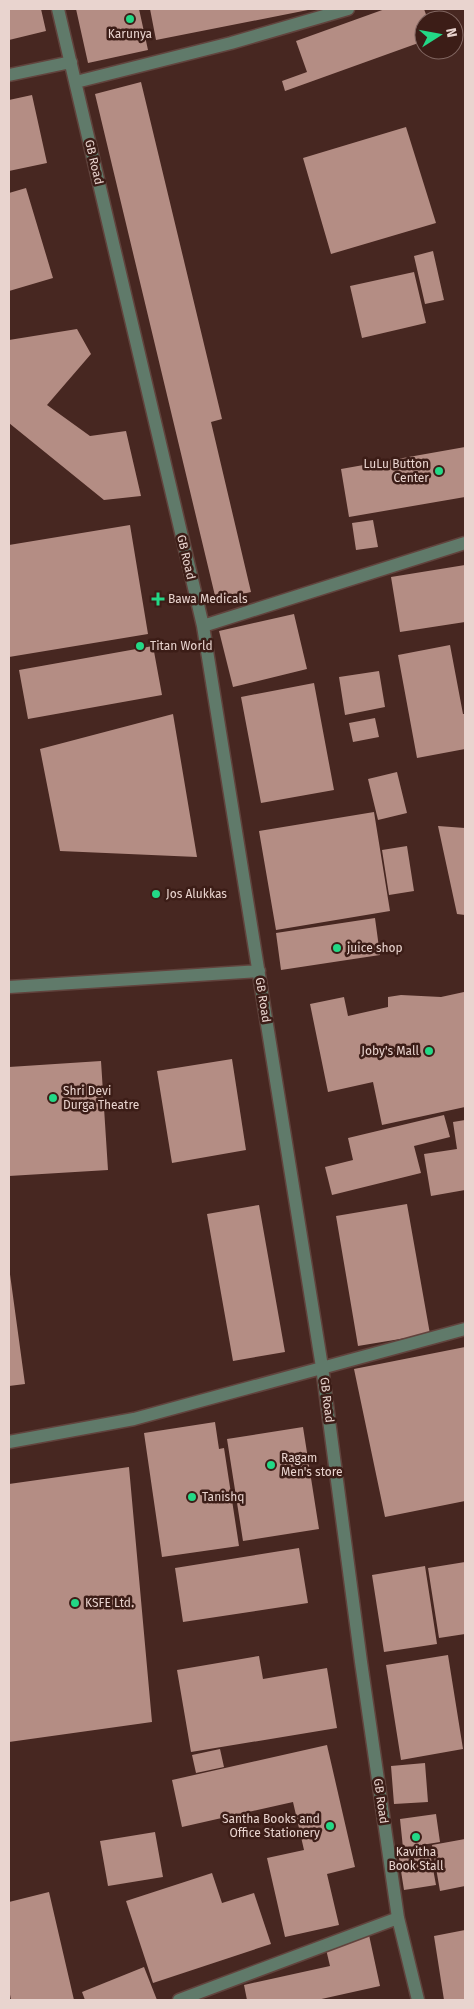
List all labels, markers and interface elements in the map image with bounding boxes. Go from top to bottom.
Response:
north arrow [414,10,464,60]
marker: Karunya [124,13,136,25]
text: N [442,26,461,39]
place label: Karunya [108,27,152,41]
street label: GB Road [82,138,106,186]
place label: LuLu Button Center [363,457,429,485]
marker: LuLu Button Center [433,465,445,477]
street label: GB Road [174,533,198,581]
place label: Bawa Medicals [168,592,248,606]
marker: Bawa Medicals [152,593,164,605]
place label: Titan World [150,639,213,653]
marker: Titan World [134,640,146,652]
place label: Jos Alukkas [166,887,227,901]
marker: Jos Alukkas [150,888,162,900]
place label: juice shop [346,941,403,955]
marker: juice shop [331,942,343,954]
street label: GB Road [253,976,273,1024]
place label: Joby's Mall [361,1044,419,1058]
marker: Joby's Mall [423,1045,435,1057]
place label: Shri Devi Durga Theatre [63,1084,139,1112]
marker: Shri Devi Durga Theatre [47,1092,59,1104]
street label: GB Road [317,1376,337,1424]
place label: Ragam Men's store [281,1451,343,1479]
marker: Ragam Men's store [265,1459,277,1471]
place label: Tanishq [202,1490,244,1504]
marker: Tanishq [186,1491,198,1503]
place label: KSFE Ltd. [85,1596,134,1610]
marker: KSFE Ltd. [69,1597,81,1609]
street label: GB Road [371,1777,391,1825]
place label: Santha Books and Office Stationery [222,1812,320,1840]
marker: Santha Books and Office Stationery [324,1820,336,1832]
marker: Kavitha Book Stall [410,1831,422,1843]
place label: Kavitha Book Stall [389,1845,444,1873]

